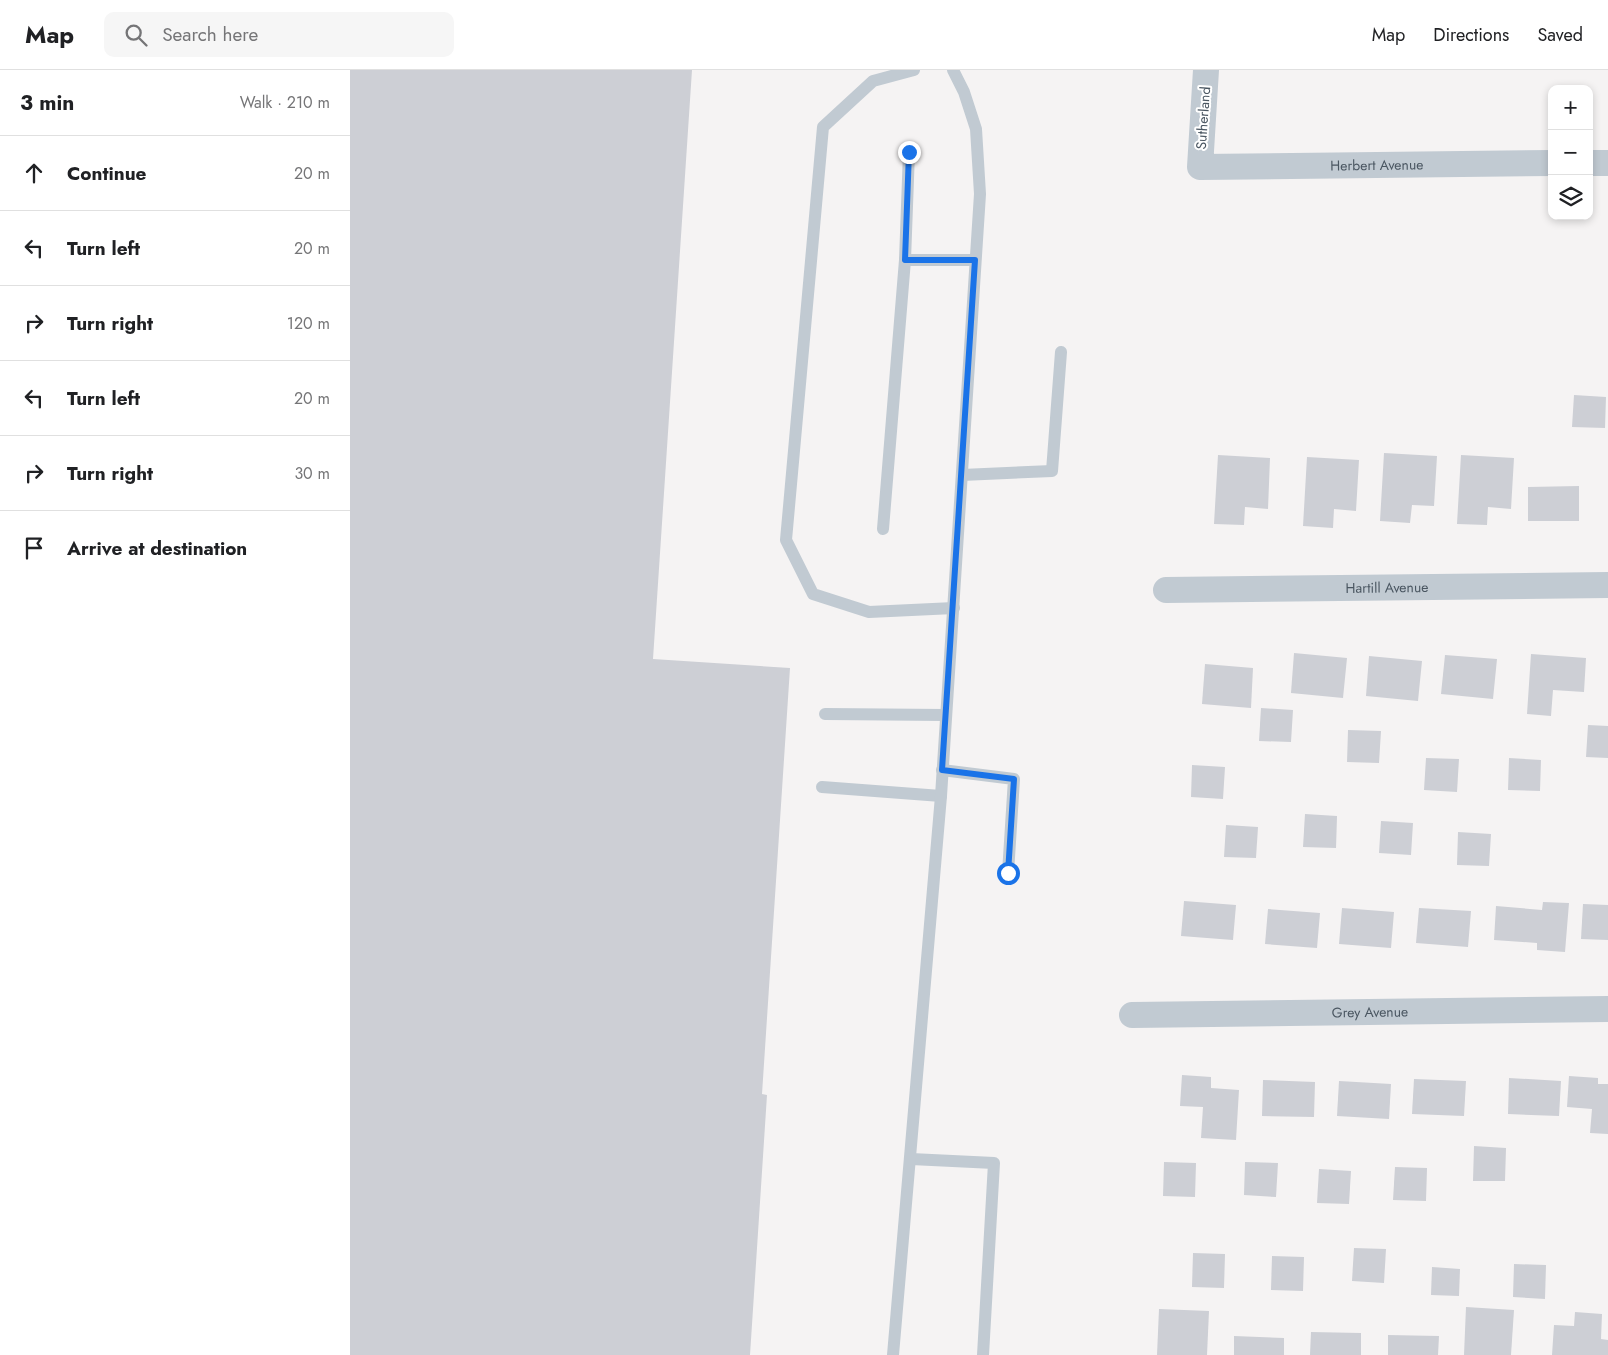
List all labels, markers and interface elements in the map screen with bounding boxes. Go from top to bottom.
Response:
search box [104,12,454,57]
text: Map [25,17,74,52]
icon: search [122,21,150,49]
text: Search here [162,21,258,48]
text: Map [1372,22,1405,48]
text: Directions [1433,22,1509,48]
text: Saved [1537,22,1583,48]
map controls [1548,85,1593,220]
button: + [1548,85,1593,130]
street label: Sutherland [1191,86,1215,150]
text: 3 min [20,88,74,118]
text: Walk · 210 m [240,91,330,114]
button: − [1548,130,1593,175]
route end [898,141,921,164]
street label: Herbert Avenue [1330,154,1424,176]
icon: ahead [20,159,48,187]
text: Continue [67,160,146,187]
text: 20 m [294,162,330,185]
button: layers [1548,175,1593,220]
icon: left [20,234,48,262]
text: Turn left [67,235,140,262]
text: 20 m [294,237,330,260]
icon: right [20,309,48,337]
text: Turn right [67,310,153,337]
text: 120 m [287,312,330,335]
icon: left [20,384,48,412]
text: Turn left [67,385,140,412]
text: 20 m [294,387,330,410]
icon: right [20,459,48,487]
text: Turn right [67,460,153,487]
text: 30 m [294,462,330,485]
icon: arrive [20,534,48,562]
text: Arrive at destination [67,535,247,562]
street label: Hartill Avenue [1345,577,1429,598]
route start [997,862,1020,885]
street label: Grey Avenue [1332,1002,1408,1022]

